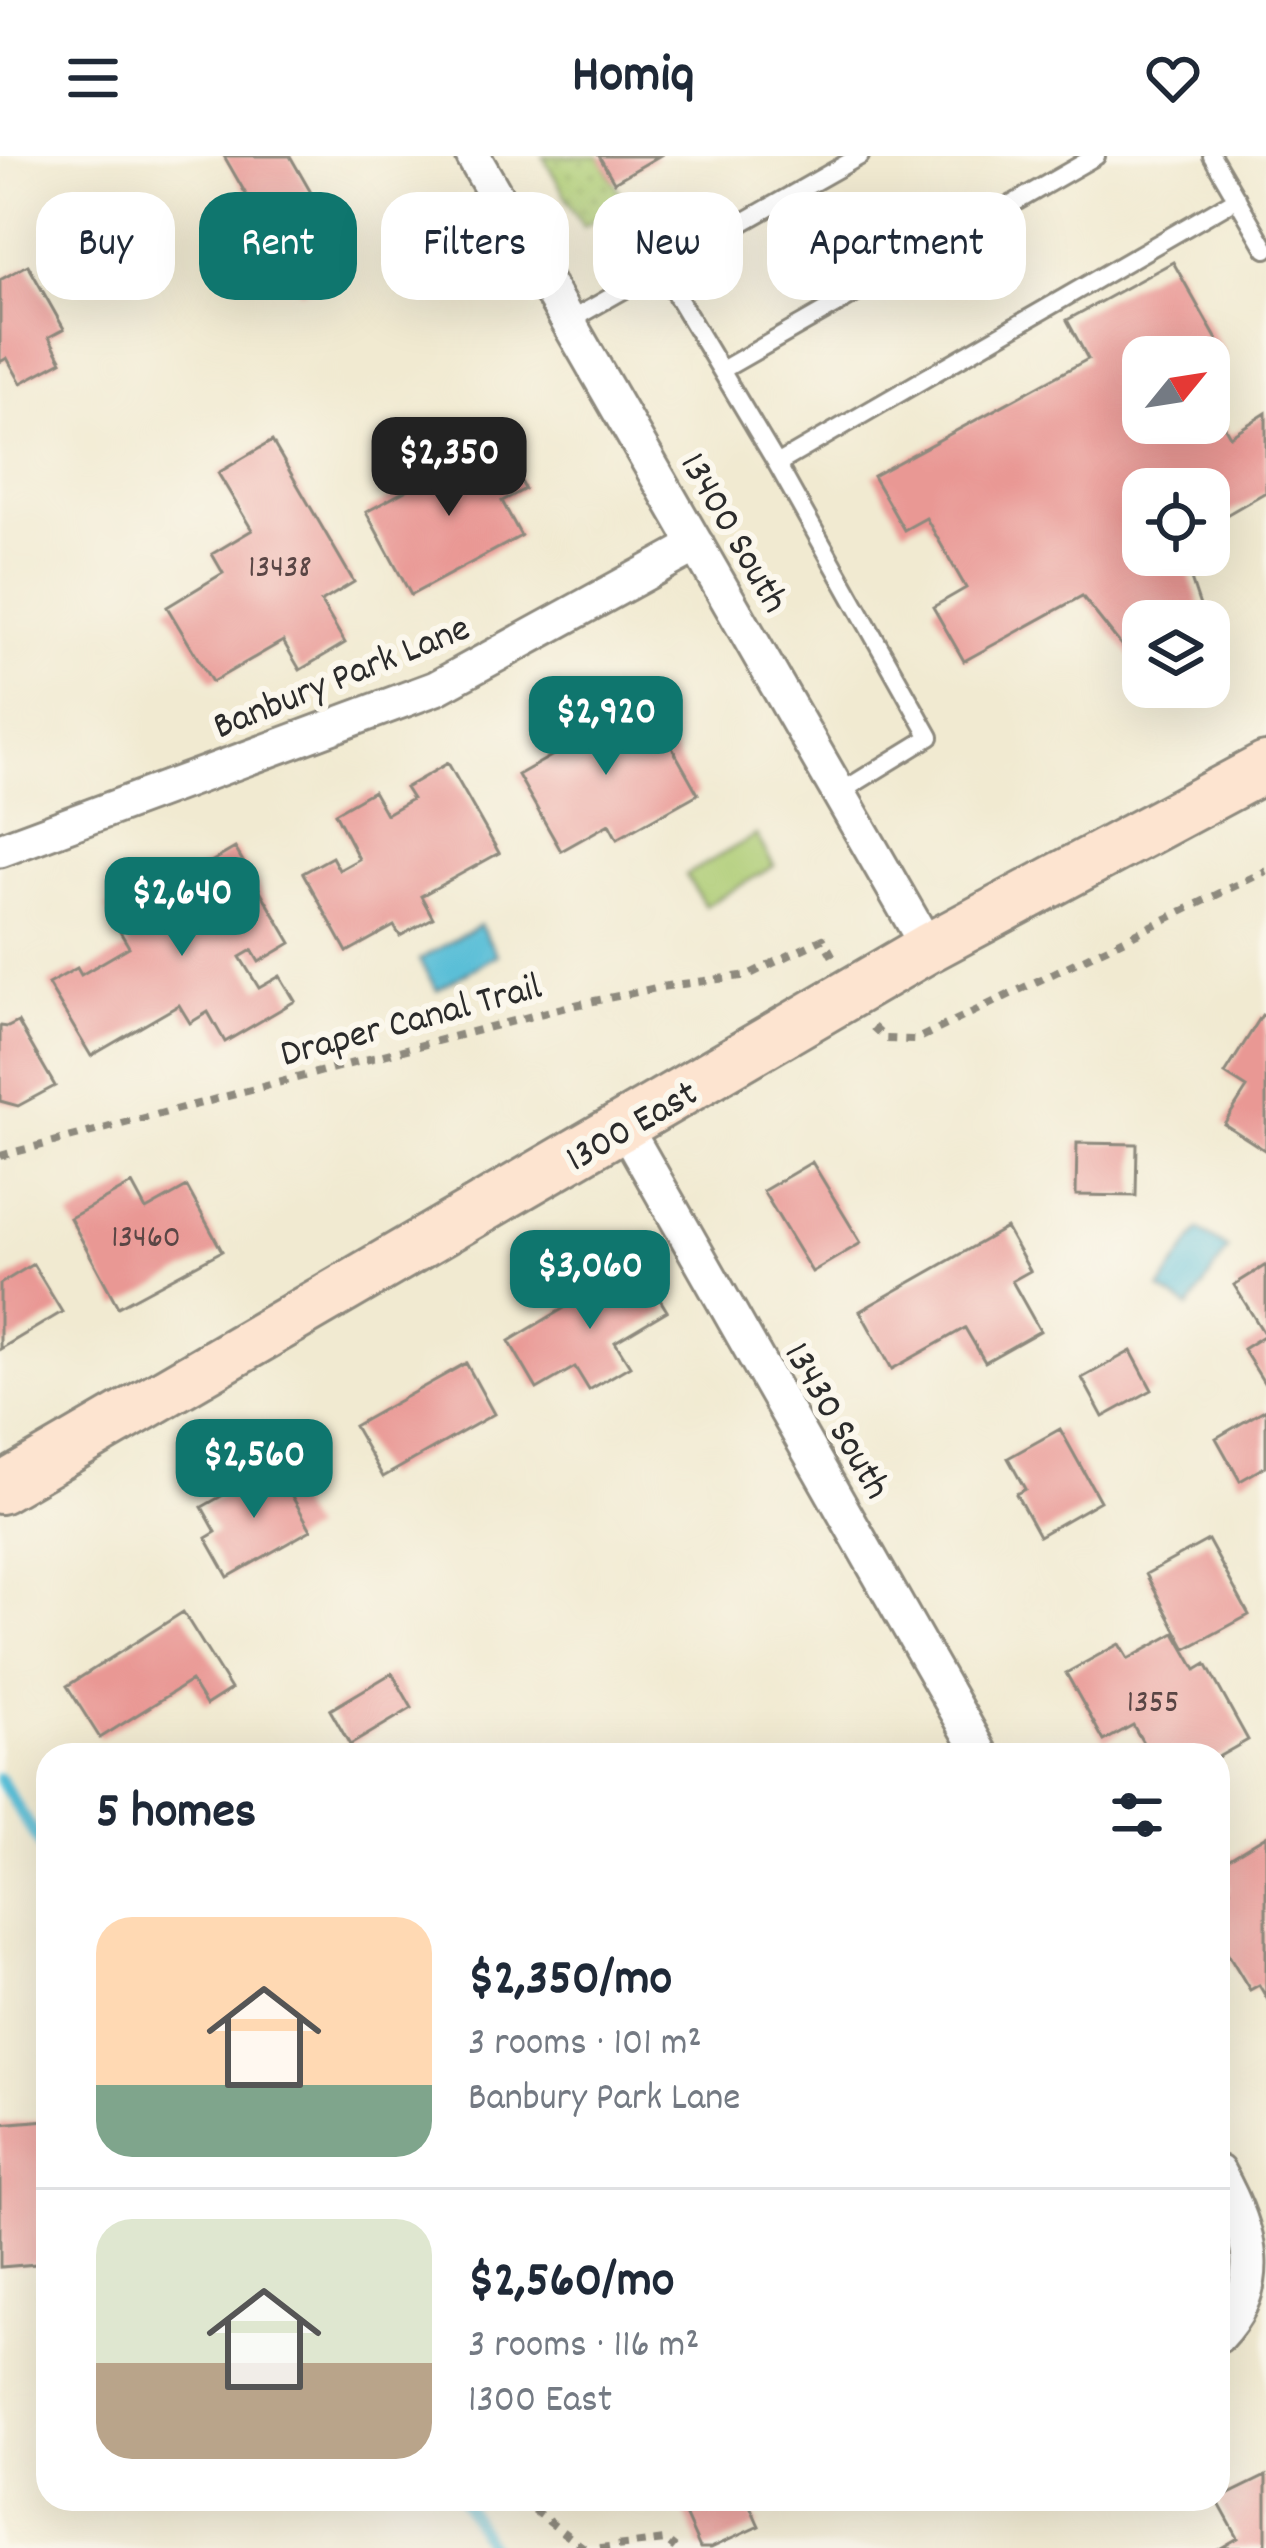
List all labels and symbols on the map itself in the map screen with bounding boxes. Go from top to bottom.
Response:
north arrow [1122,336,1230,444]
pin: $2,350 [351,417,547,519]
street label: 13400 South [663,444,799,625]
house number: 13438 [248,546,312,593]
street label: Banbury Park Lane [206,603,479,757]
pin: $2,920 [508,676,704,778]
pin: $2,640 [84,857,280,959]
street label: Draper Canal Trail [275,962,548,1085]
street label: 1300 East [557,1069,709,1188]
house number: 13460 [111,1216,181,1263]
pin: $3,060 [492,1230,688,1332]
street label: 13430 South [767,1334,901,1511]
pin: $2,560 [156,1419,352,1521]
house number: 1355 [1127,1681,1179,1728]

